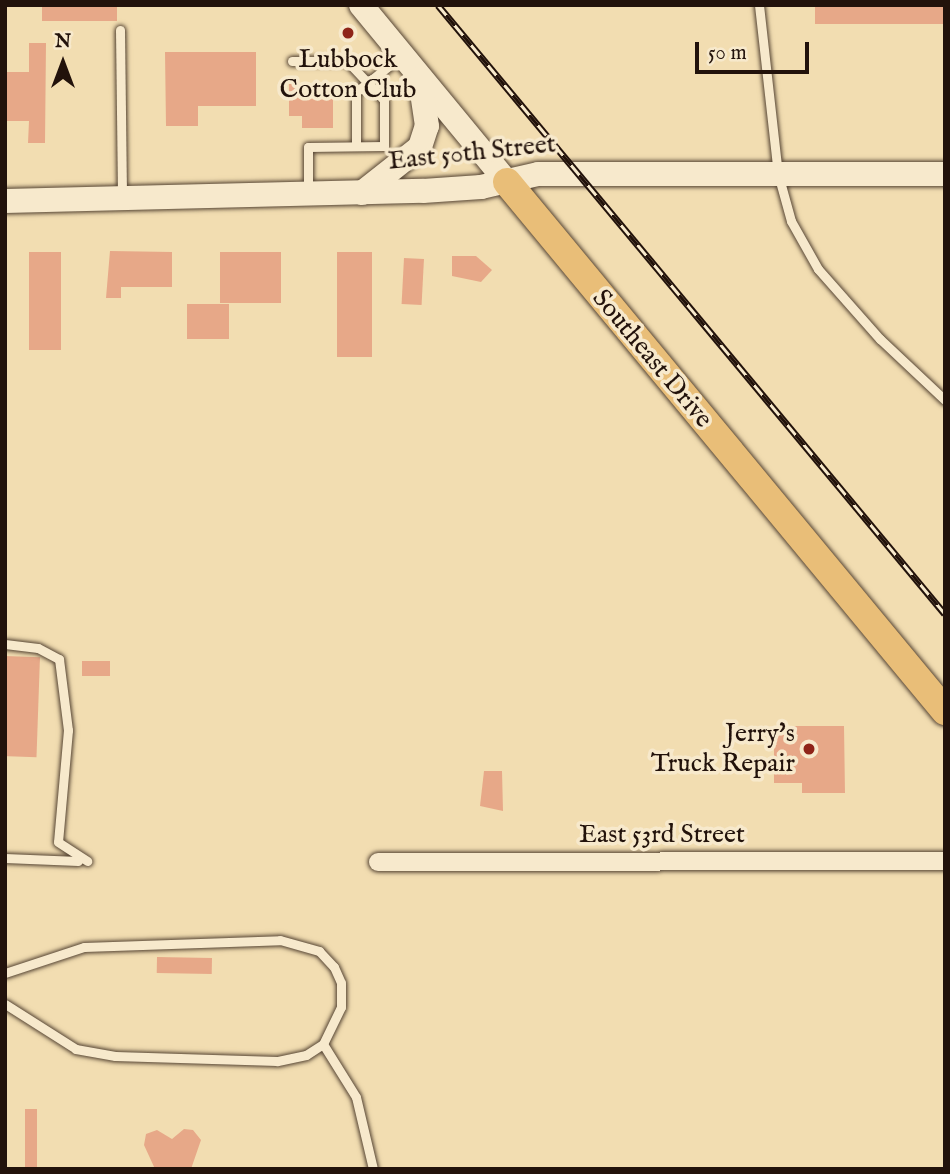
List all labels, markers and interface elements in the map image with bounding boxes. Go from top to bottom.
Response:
marker: Lubbock Cotton Club [340,25,356,41]
north arrow [28,28,98,98]
scale bar [698,28,812,72]
text: N [55,30,71,54]
text: 50 m [708,40,747,67]
place label: Lubbock Cotton Club [280,44,416,106]
street label: East 50th Street [387,129,557,177]
street label: Southeast Drive [585,284,719,434]
place label: Jerry's Truck Repair [651,718,795,780]
marker: Jerry's Truck Repair [801,741,817,757]
street label: East 53rd Street [579,819,745,851]

